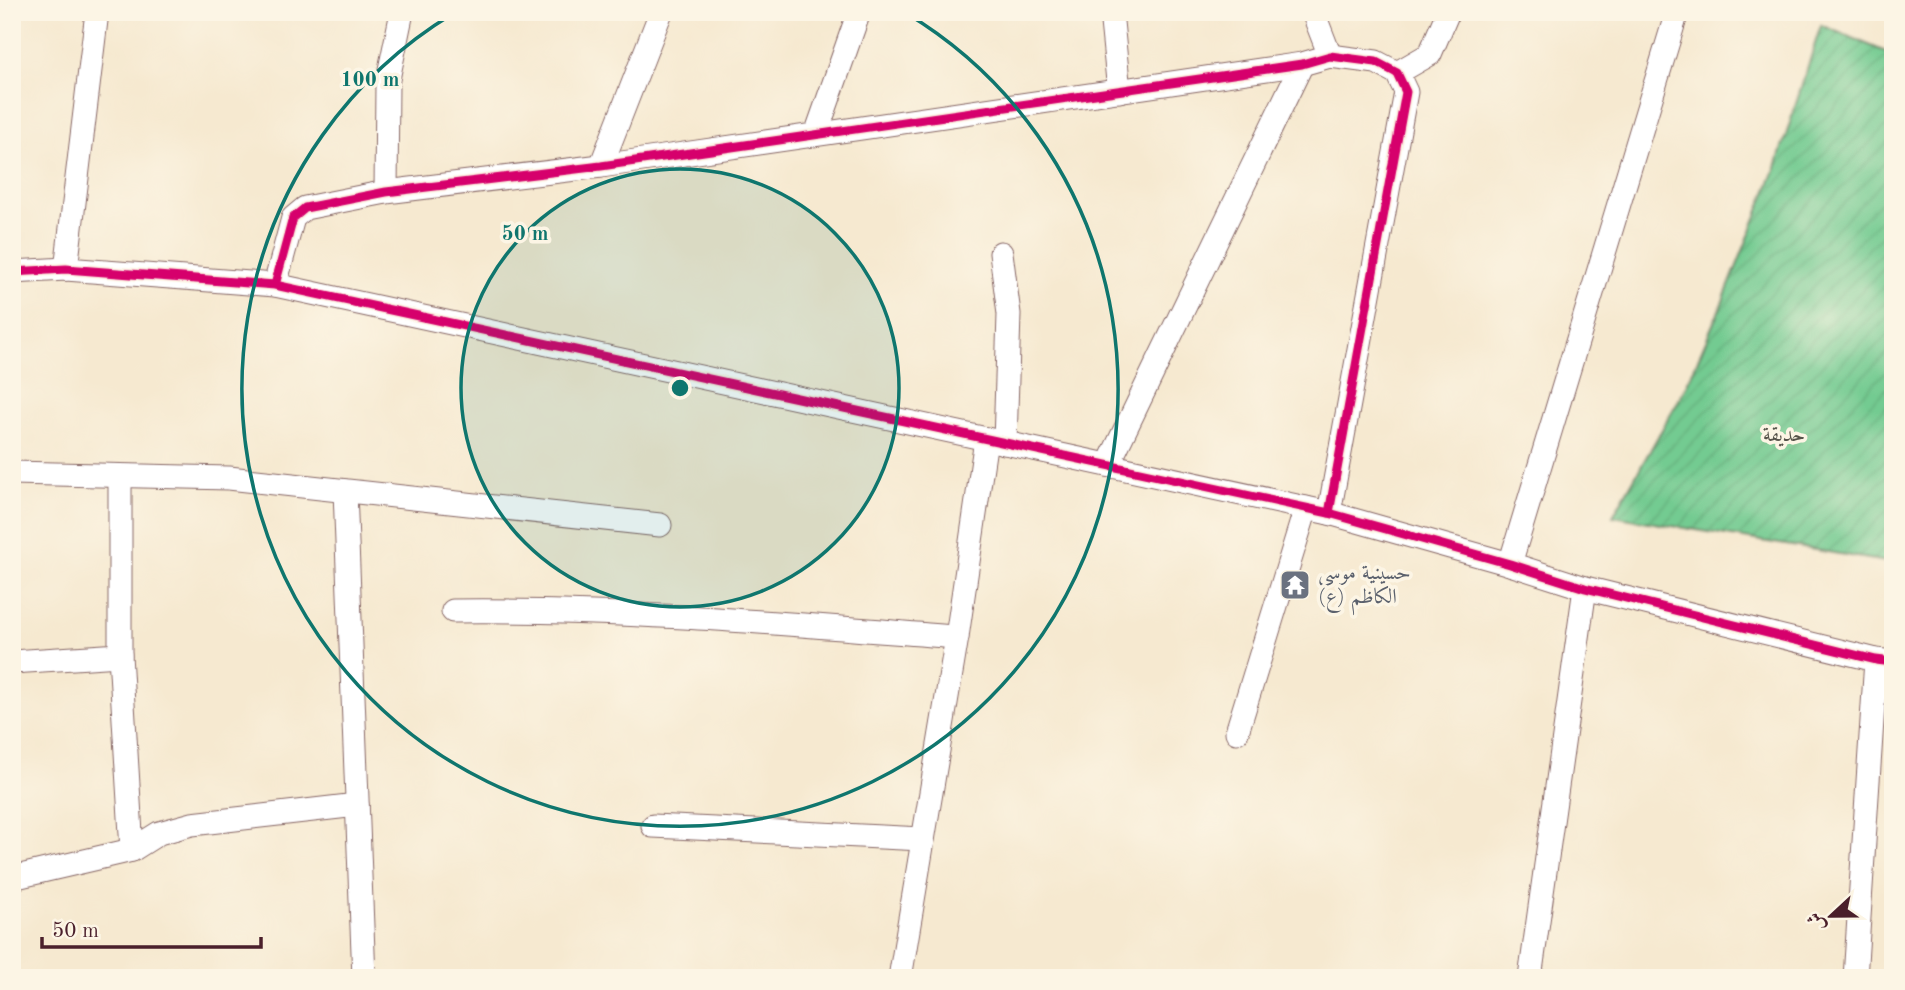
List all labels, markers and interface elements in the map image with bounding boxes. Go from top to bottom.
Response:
text: 100 m [340,70,400,91]
text: 50 m [501,224,549,245]
centre of rings [668,376,692,400]
park label: حديقة [1763,425,1805,447]
place label: حسينية موسى الكاظم (ع) [1318,563,1411,616]
temple icon: حسينية موسى الكاظم (ع) [1278,568,1312,602]
north arrow [1797,881,1867,951]
scale bar [42,906,261,950]
text: ش [1805,909,1830,934]
text: 50 m [52,921,99,942]

